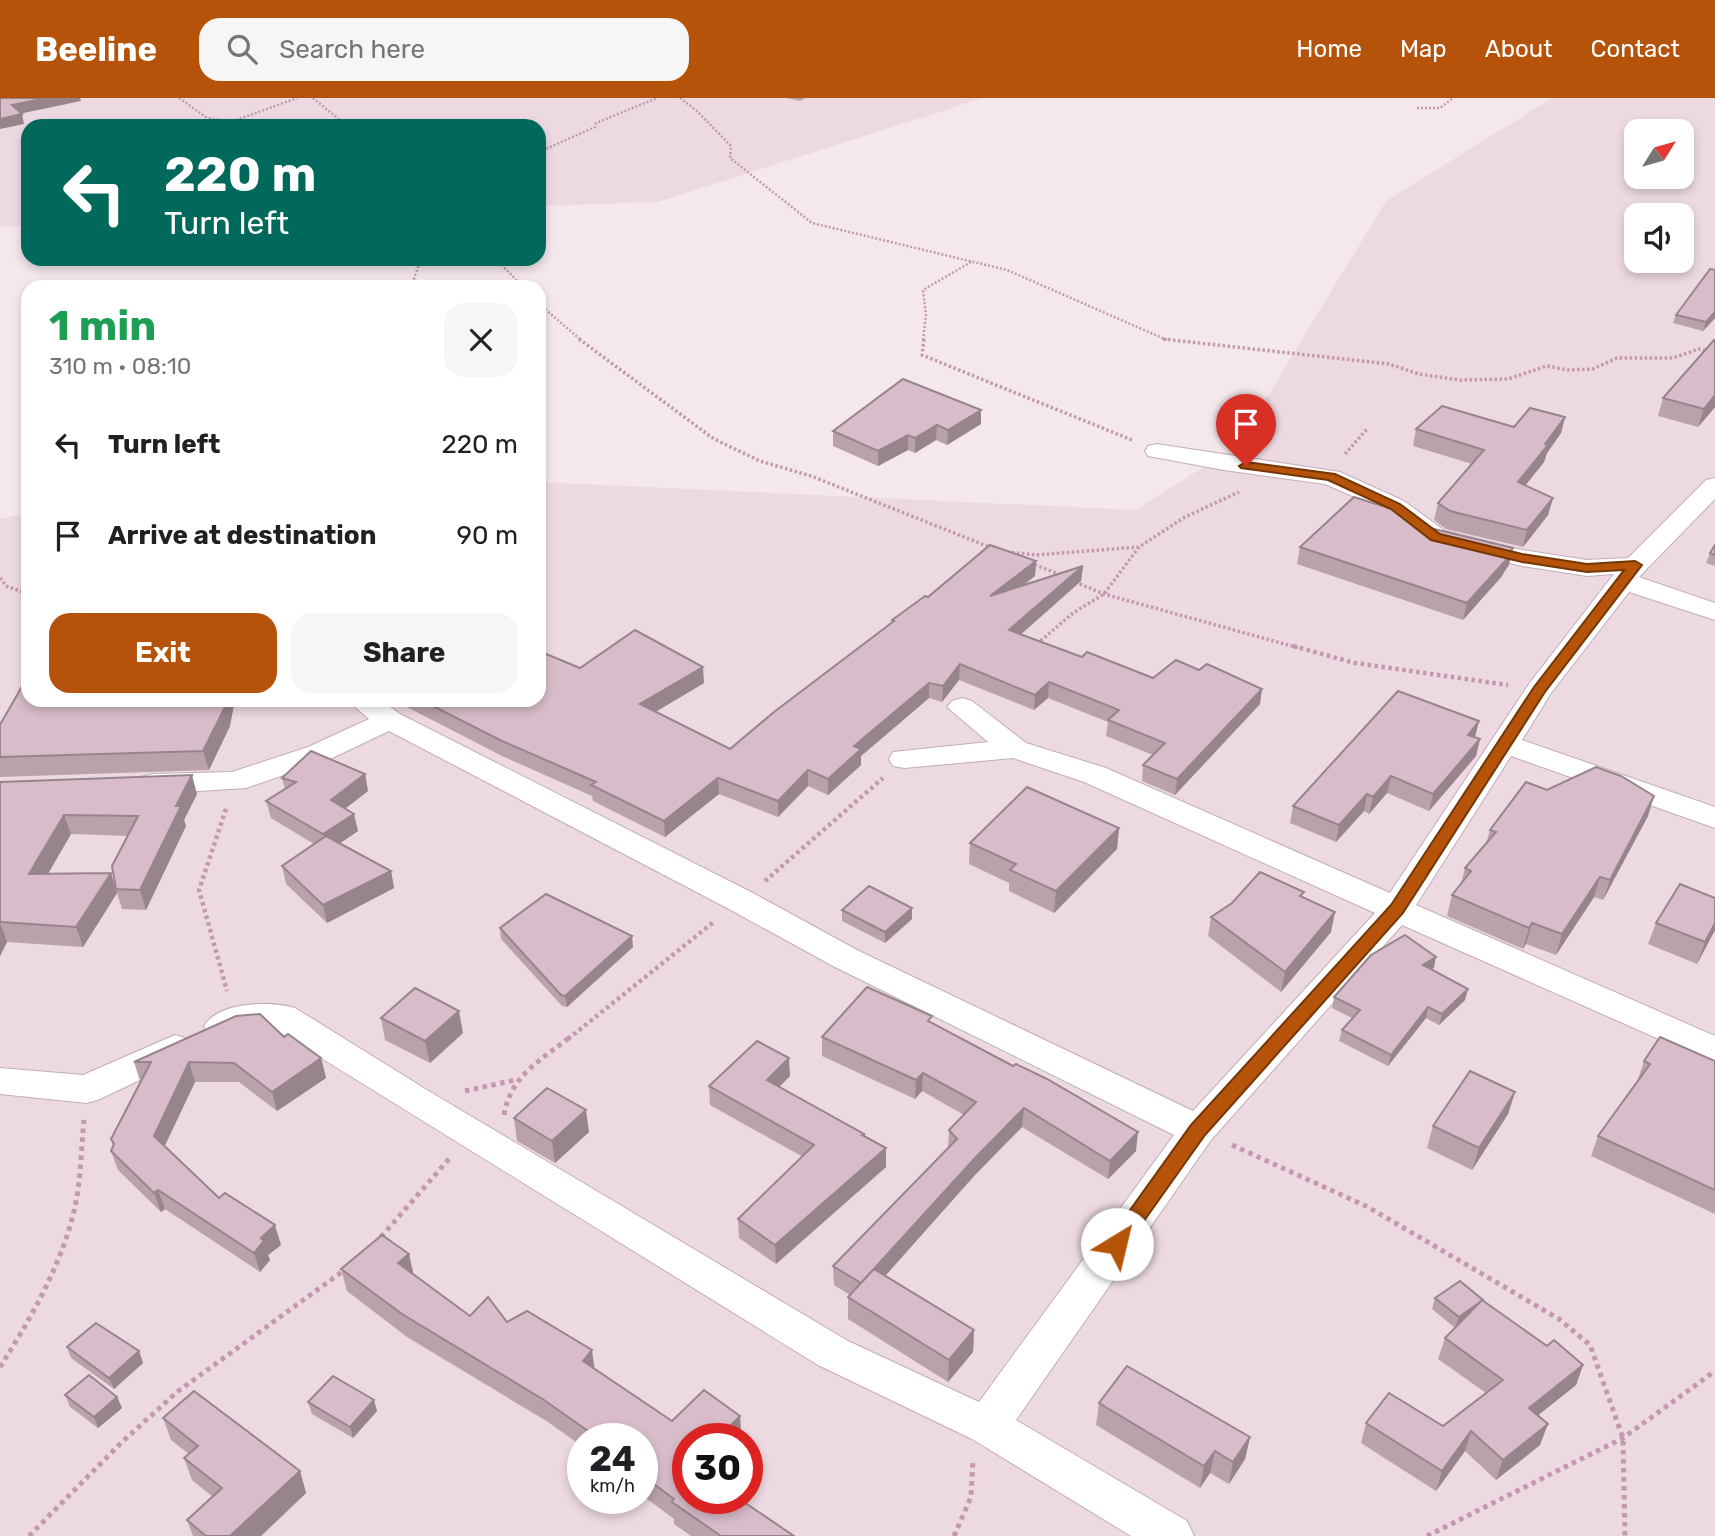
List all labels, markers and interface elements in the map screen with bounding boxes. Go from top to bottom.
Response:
search box [199,18,689,81]
text: Beeline [35,30,157,69]
icon: search [223,30,261,68]
text: Search here [279,34,425,65]
text: Home [1296,35,1362,63]
text: Map [1400,35,1447,63]
text: About [1485,35,1553,63]
text: Contact [1591,35,1680,63]
north arrow [1624,119,1694,189]
map controls [1624,119,1694,273]
text: 220 m [164,145,316,203]
icon: left [49,147,140,238]
button: sound [1624,203,1694,273]
text: Turn left [164,204,289,242]
text: 1 min [49,301,156,351]
button: close [444,303,518,377]
text: 310 m · 08:10 [49,352,191,380]
pin [1216,394,1276,466]
icon: arrive [1227,405,1265,443]
icon: left [49,426,87,464]
text: Turn left [108,429,220,460]
text: 220 m [441,429,518,460]
icon: arrive [49,517,87,555]
text: Arrive at destination [108,520,376,551]
text: 90 m [457,520,518,551]
button: Exit [49,613,277,693]
button: Share [291,613,518,693]
position arrow [1080,1207,1154,1281]
speed limit sign: 30 [672,1423,763,1514]
text: 24 [589,1438,636,1480]
text: km/h [590,1475,635,1497]

